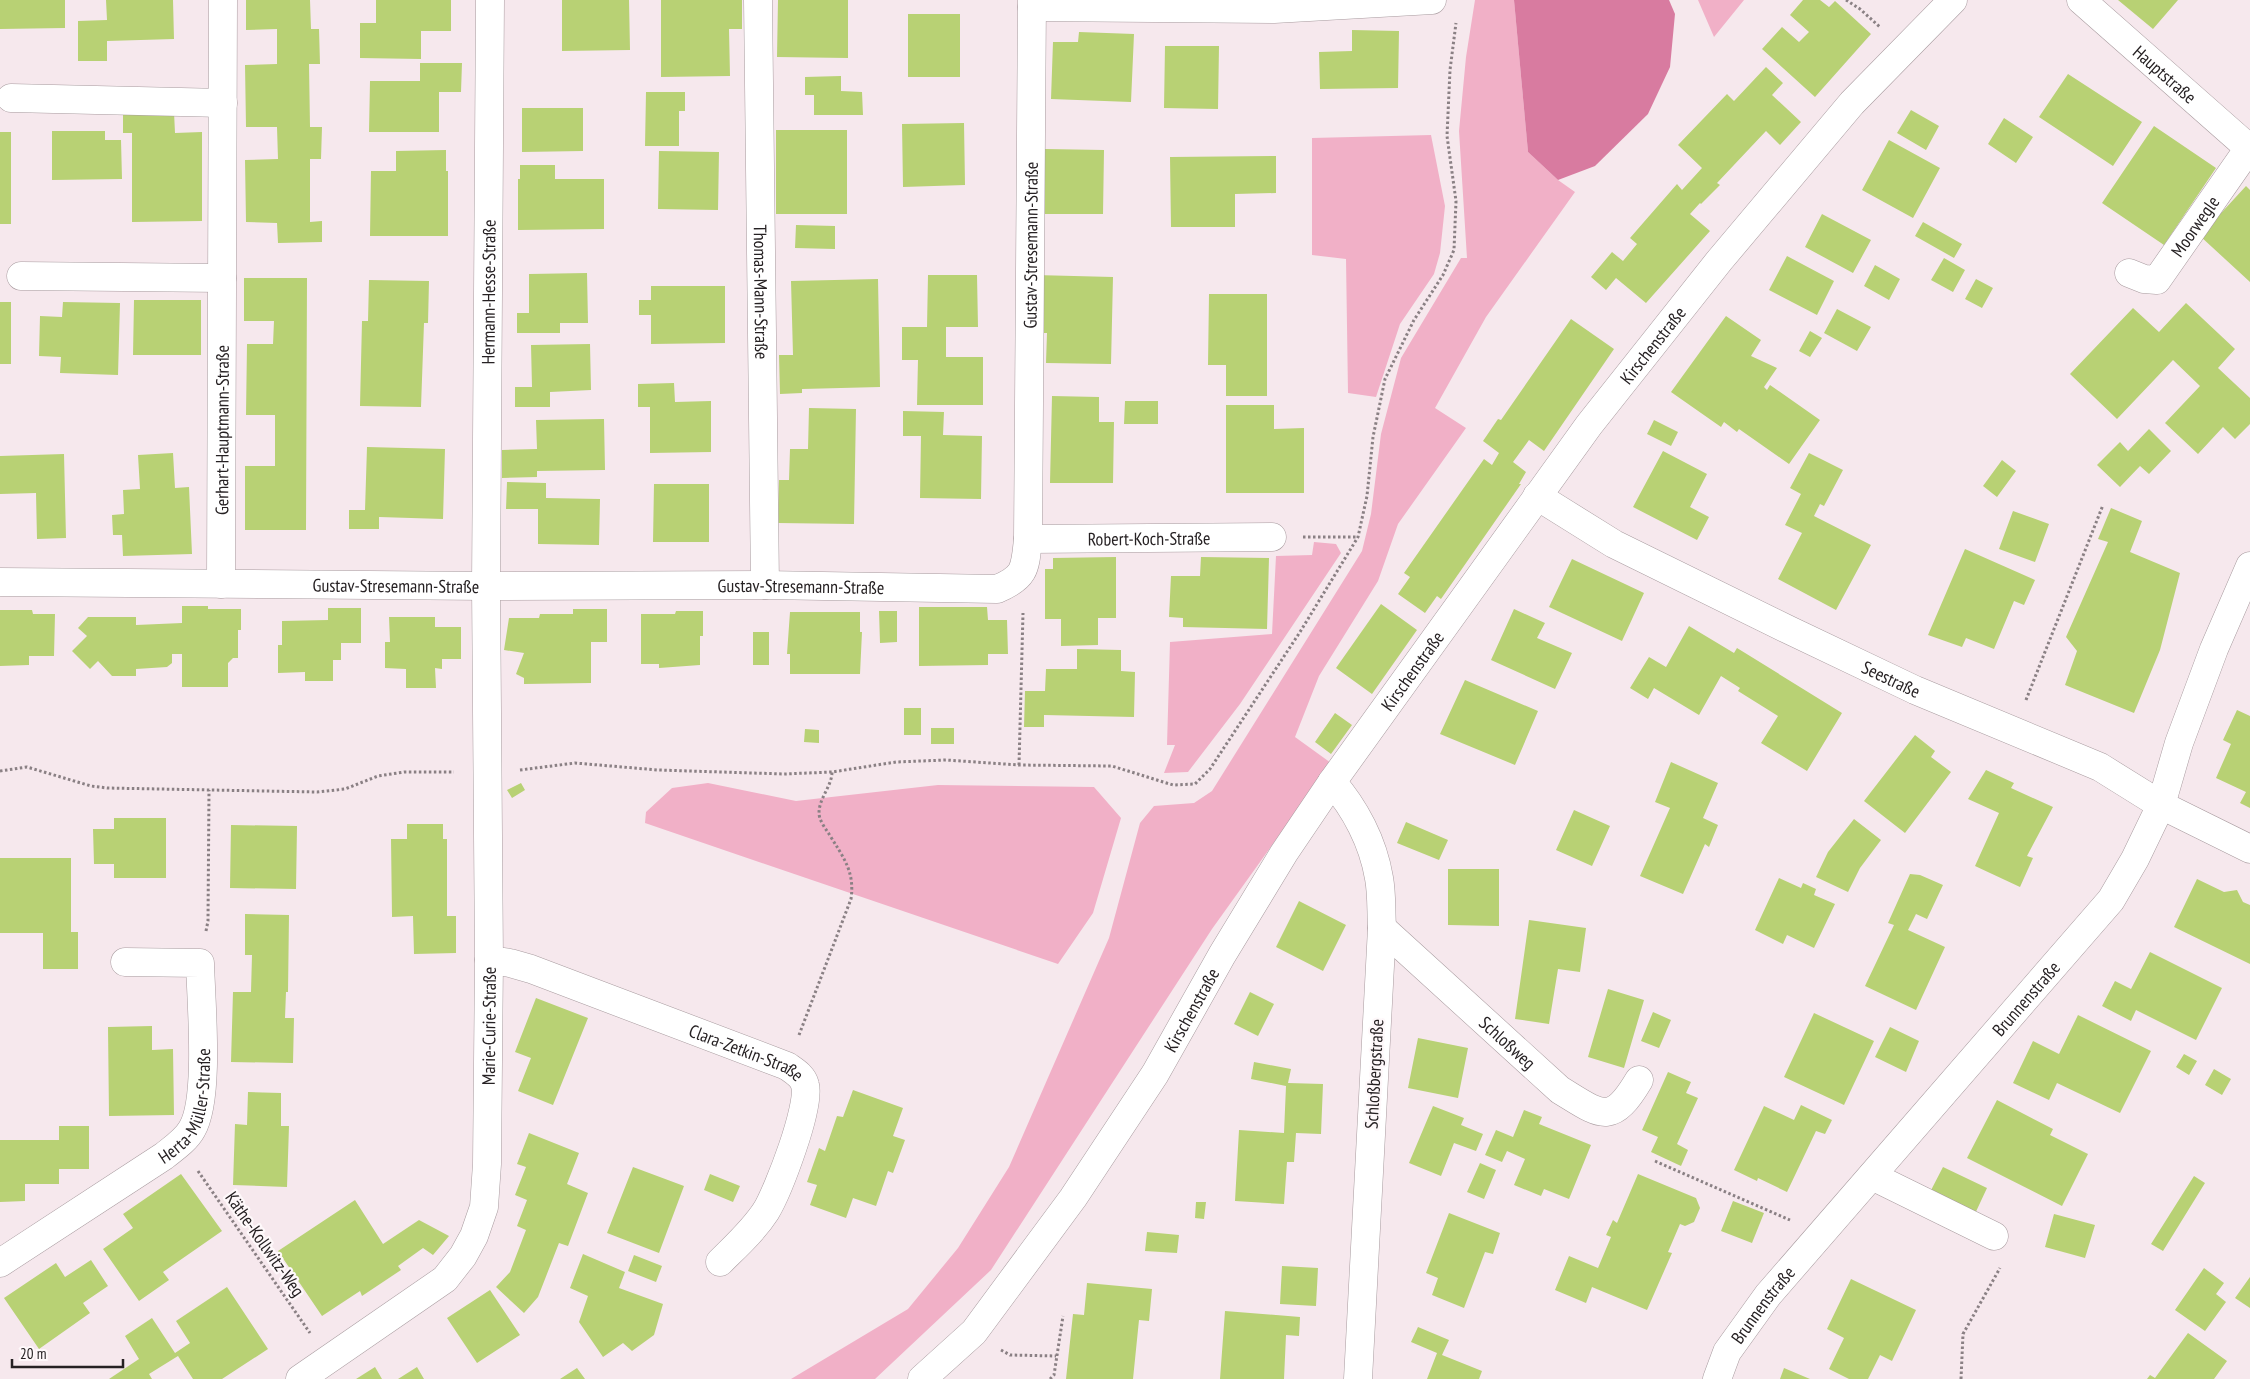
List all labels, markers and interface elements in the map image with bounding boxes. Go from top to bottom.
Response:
street label: Hauptstraße [2129,40,2201,108]
street label: Gustav-Stresemann-Straße [1018,162,1042,329]
street label: Moorwegle [2165,191,2224,261]
street label: Hermann-Hesse-Straße [476,219,500,365]
street label: Thomas-Mann-Straße [749,224,774,360]
street label: Kirschenstraße [1615,301,1690,389]
street label: Gerhart-Hauptmann-Straße [210,345,233,515]
street label: Robert-Koch-Straße [1088,526,1210,550]
street label: Gustav-Stresemann-Straße [313,573,479,597]
street label: Gustav-Stresemann-Straße [718,573,885,599]
street label: Kirschenstraße [1376,626,1449,715]
street label: Seestraße [1858,655,1924,702]
street label: Brunnenstraße [1987,956,2064,1040]
street label: Kirschenstraße [1158,964,1224,1056]
street label: Marie-Curie-Straße [476,967,500,1085]
street label: Schloßweg [1475,1011,1541,1074]
street label: Schloßbergstraße [1360,1018,1388,1130]
street label: Clara-Zetkin-Straße [686,1019,809,1086]
street label: Herta-Müller-Straße [154,1048,215,1168]
street label: Käthe-Kollwitz-Weg [220,1187,310,1301]
street label: Brunnenstraße [1725,1261,1800,1348]
scale bar [12,1336,124,1368]
text: 20 m [20,1344,46,1363]

